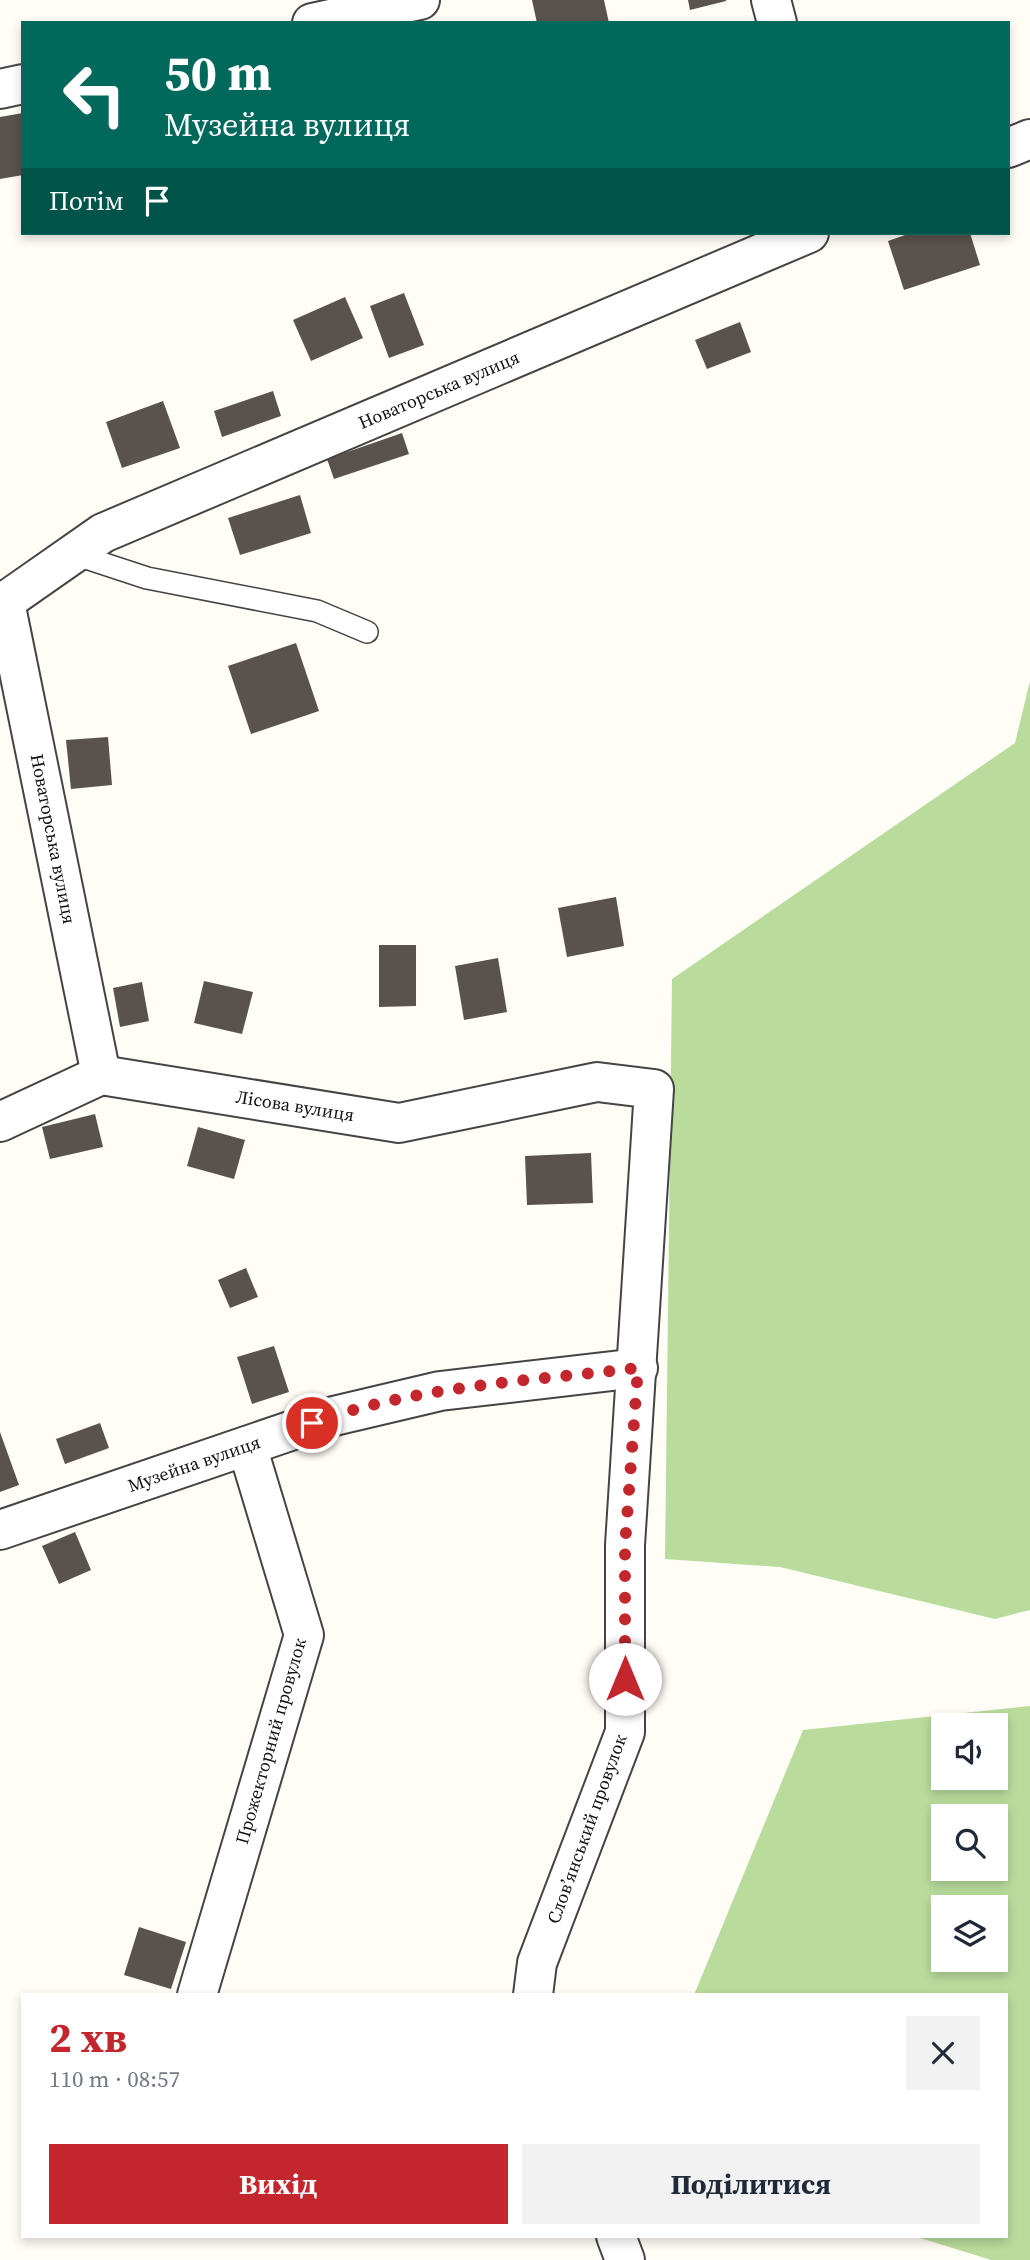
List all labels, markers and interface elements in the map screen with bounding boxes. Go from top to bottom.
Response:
text: 50 m [164,39,272,106]
icon: left [49,49,140,140]
text: Музейна вулиця [164,103,410,147]
icon: arrive [138,182,176,220]
text: Потім [49,183,124,219]
street label: Новаторська вулиця [354,344,523,435]
street label: Новаторська вулиця [25,752,82,926]
street label: Лісова вулиця [234,1084,356,1127]
pin [282,1393,342,1453]
icon: arrive [293,1404,331,1442]
street label: Музейна вулиця [124,1429,263,1498]
street label: Прожекторний провулок [229,1635,312,1847]
position arrow [588,1642,662,1716]
map controls [931,1713,1008,1972]
button: sound [931,1713,1008,1790]
street label: Словʼянський провулок [541,1731,632,1927]
button: search [931,1804,1008,1881]
button: layers [931,1895,1008,1972]
text: 2 хв [49,2008,127,2066]
button: close [906,2016,980,2090]
text: 110 m · 08:57 [49,2063,180,2095]
button: Вихід [49,2144,508,2224]
button: Поділитися [522,2144,980,2224]

